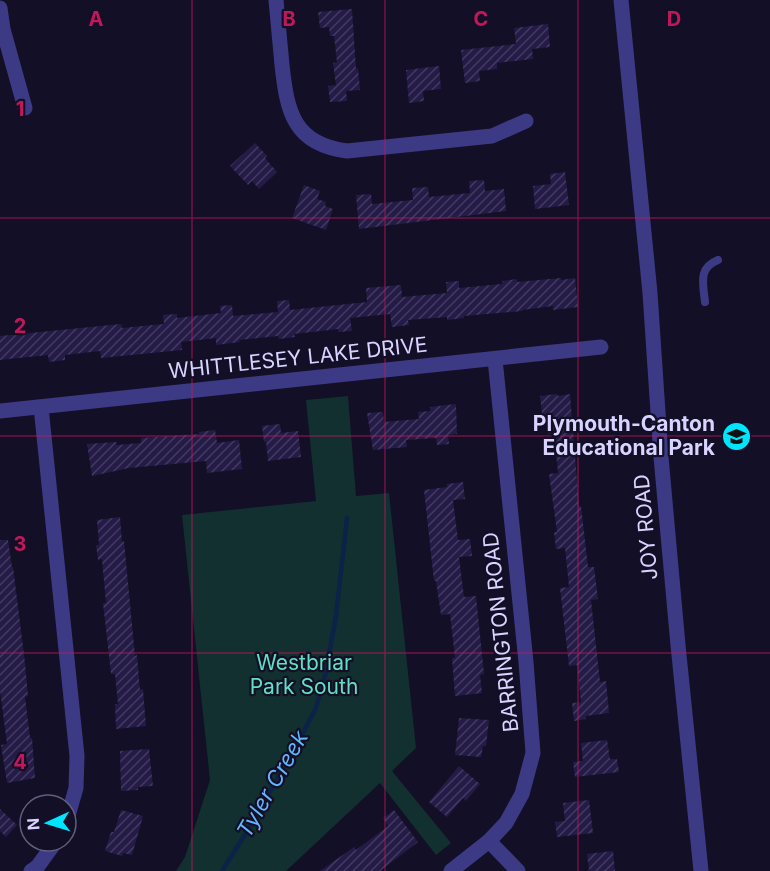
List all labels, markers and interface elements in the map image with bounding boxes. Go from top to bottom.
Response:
text: A [89,7,104,31]
text: B [282,7,296,31]
text: C [474,7,488,31]
text: D [667,7,681,31]
text: 1 [16,97,24,121]
text: 2 [14,314,26,338]
street label: WHITTLESEY LAKE DRIVE [167,331,429,384]
place label: Plymouth-Canton Educational Park [533,411,716,460]
school or university icon: Plymouth-Canton Educational Park [720,420,752,452]
street label: JOY ROAD [628,473,663,581]
street label: BARRINGTON ROAD [478,531,523,733]
text: 3 [14,532,26,556]
park label: Westbriar Park South [250,650,358,699]
water label: Tyler Creek [231,725,314,842]
text: 4 [13,750,27,774]
north arrow [18,793,78,853]
text: N [23,817,43,831]

